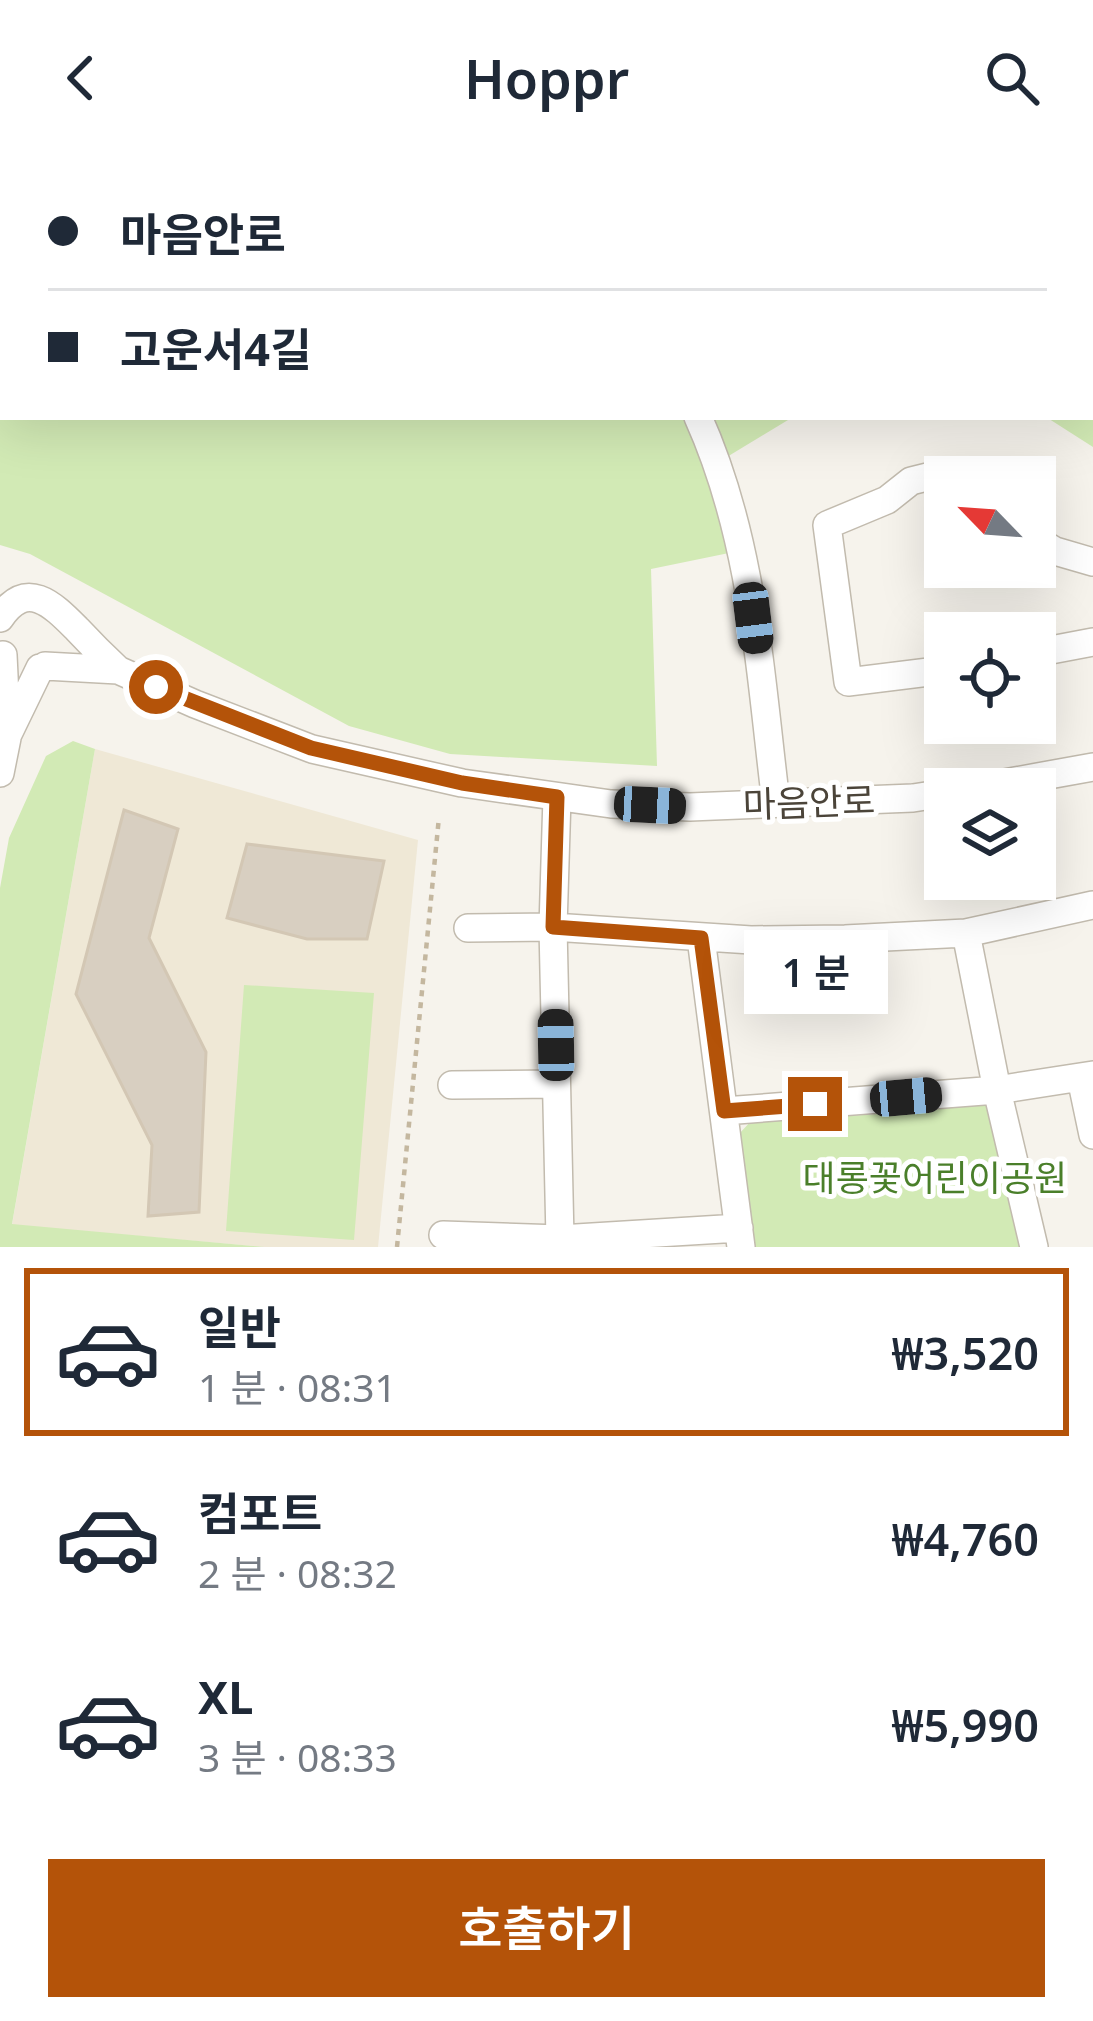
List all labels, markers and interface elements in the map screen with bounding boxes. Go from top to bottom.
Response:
text: Hoppr [464,41,629,115]
icon: back [48,45,114,111]
icon: search [979,45,1045,111]
text: 마음안로 [120,203,286,264]
text: 고운서4길 [120,318,311,379]
north arrow [924,456,1056,588]
map controls [924,456,1056,900]
car [731,580,775,656]
button: locate [924,612,1056,744]
route start [129,660,183,714]
button: layers [924,768,1056,900]
street label: 마음안로 [742,775,876,829]
car [613,785,687,825]
callout: 1 분 [743,930,887,1014]
text: 1 분 [782,945,850,998]
car [537,1009,575,1081]
car [869,1076,943,1118]
route end [788,1077,842,1131]
park label: 대롱꽃어린이공원 [803,1153,1067,1202]
text: 일반 [198,1296,281,1357]
icon: car [54,1298,162,1406]
text: ₩3,520 [891,1322,1039,1383]
text: 1 분 · 08:31 [198,1360,397,1413]
text: 컴포트 [198,1482,322,1543]
icon: car [54,1484,162,1592]
text: ₩4,760 [891,1508,1039,1569]
text: 2 분 · 08:32 [198,1546,397,1599]
text: XL [198,1666,253,1727]
icon: car [54,1670,162,1778]
text: ₩5,990 [891,1694,1039,1755]
text: 3 분 · 08:33 [198,1730,397,1783]
button: 호출하기 [48,1859,1045,1997]

